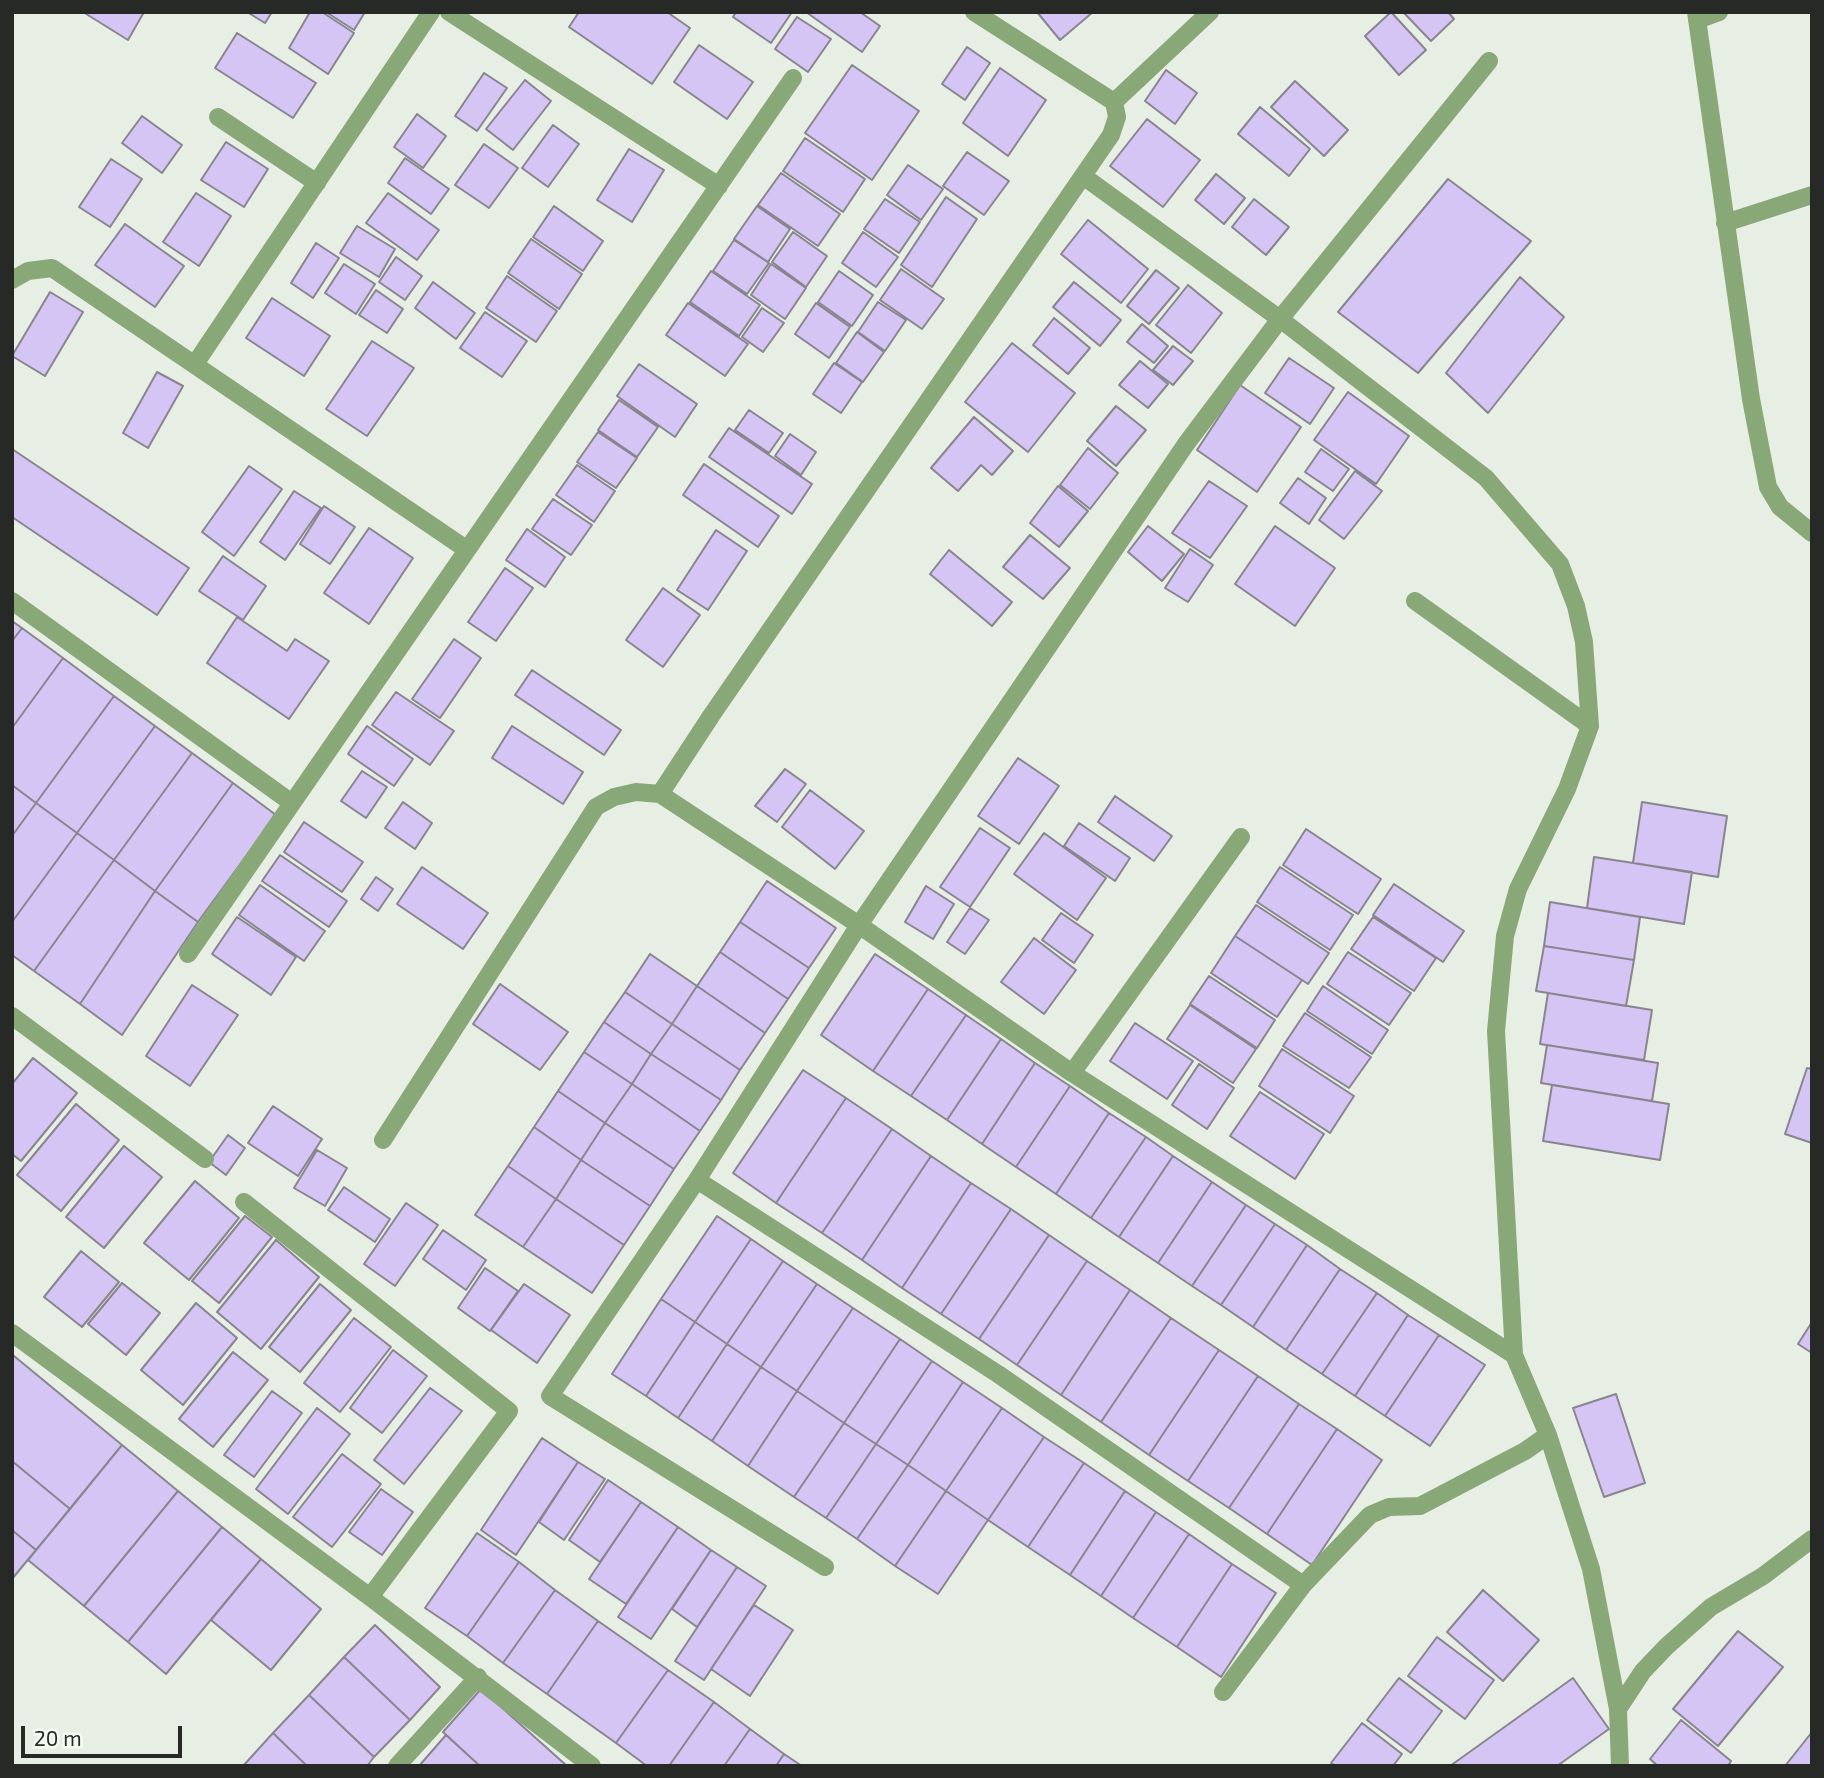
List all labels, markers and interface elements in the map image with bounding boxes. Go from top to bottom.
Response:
scale bar [24,1712,186,1756]
text: 20 m [34,1725,82,1750]

